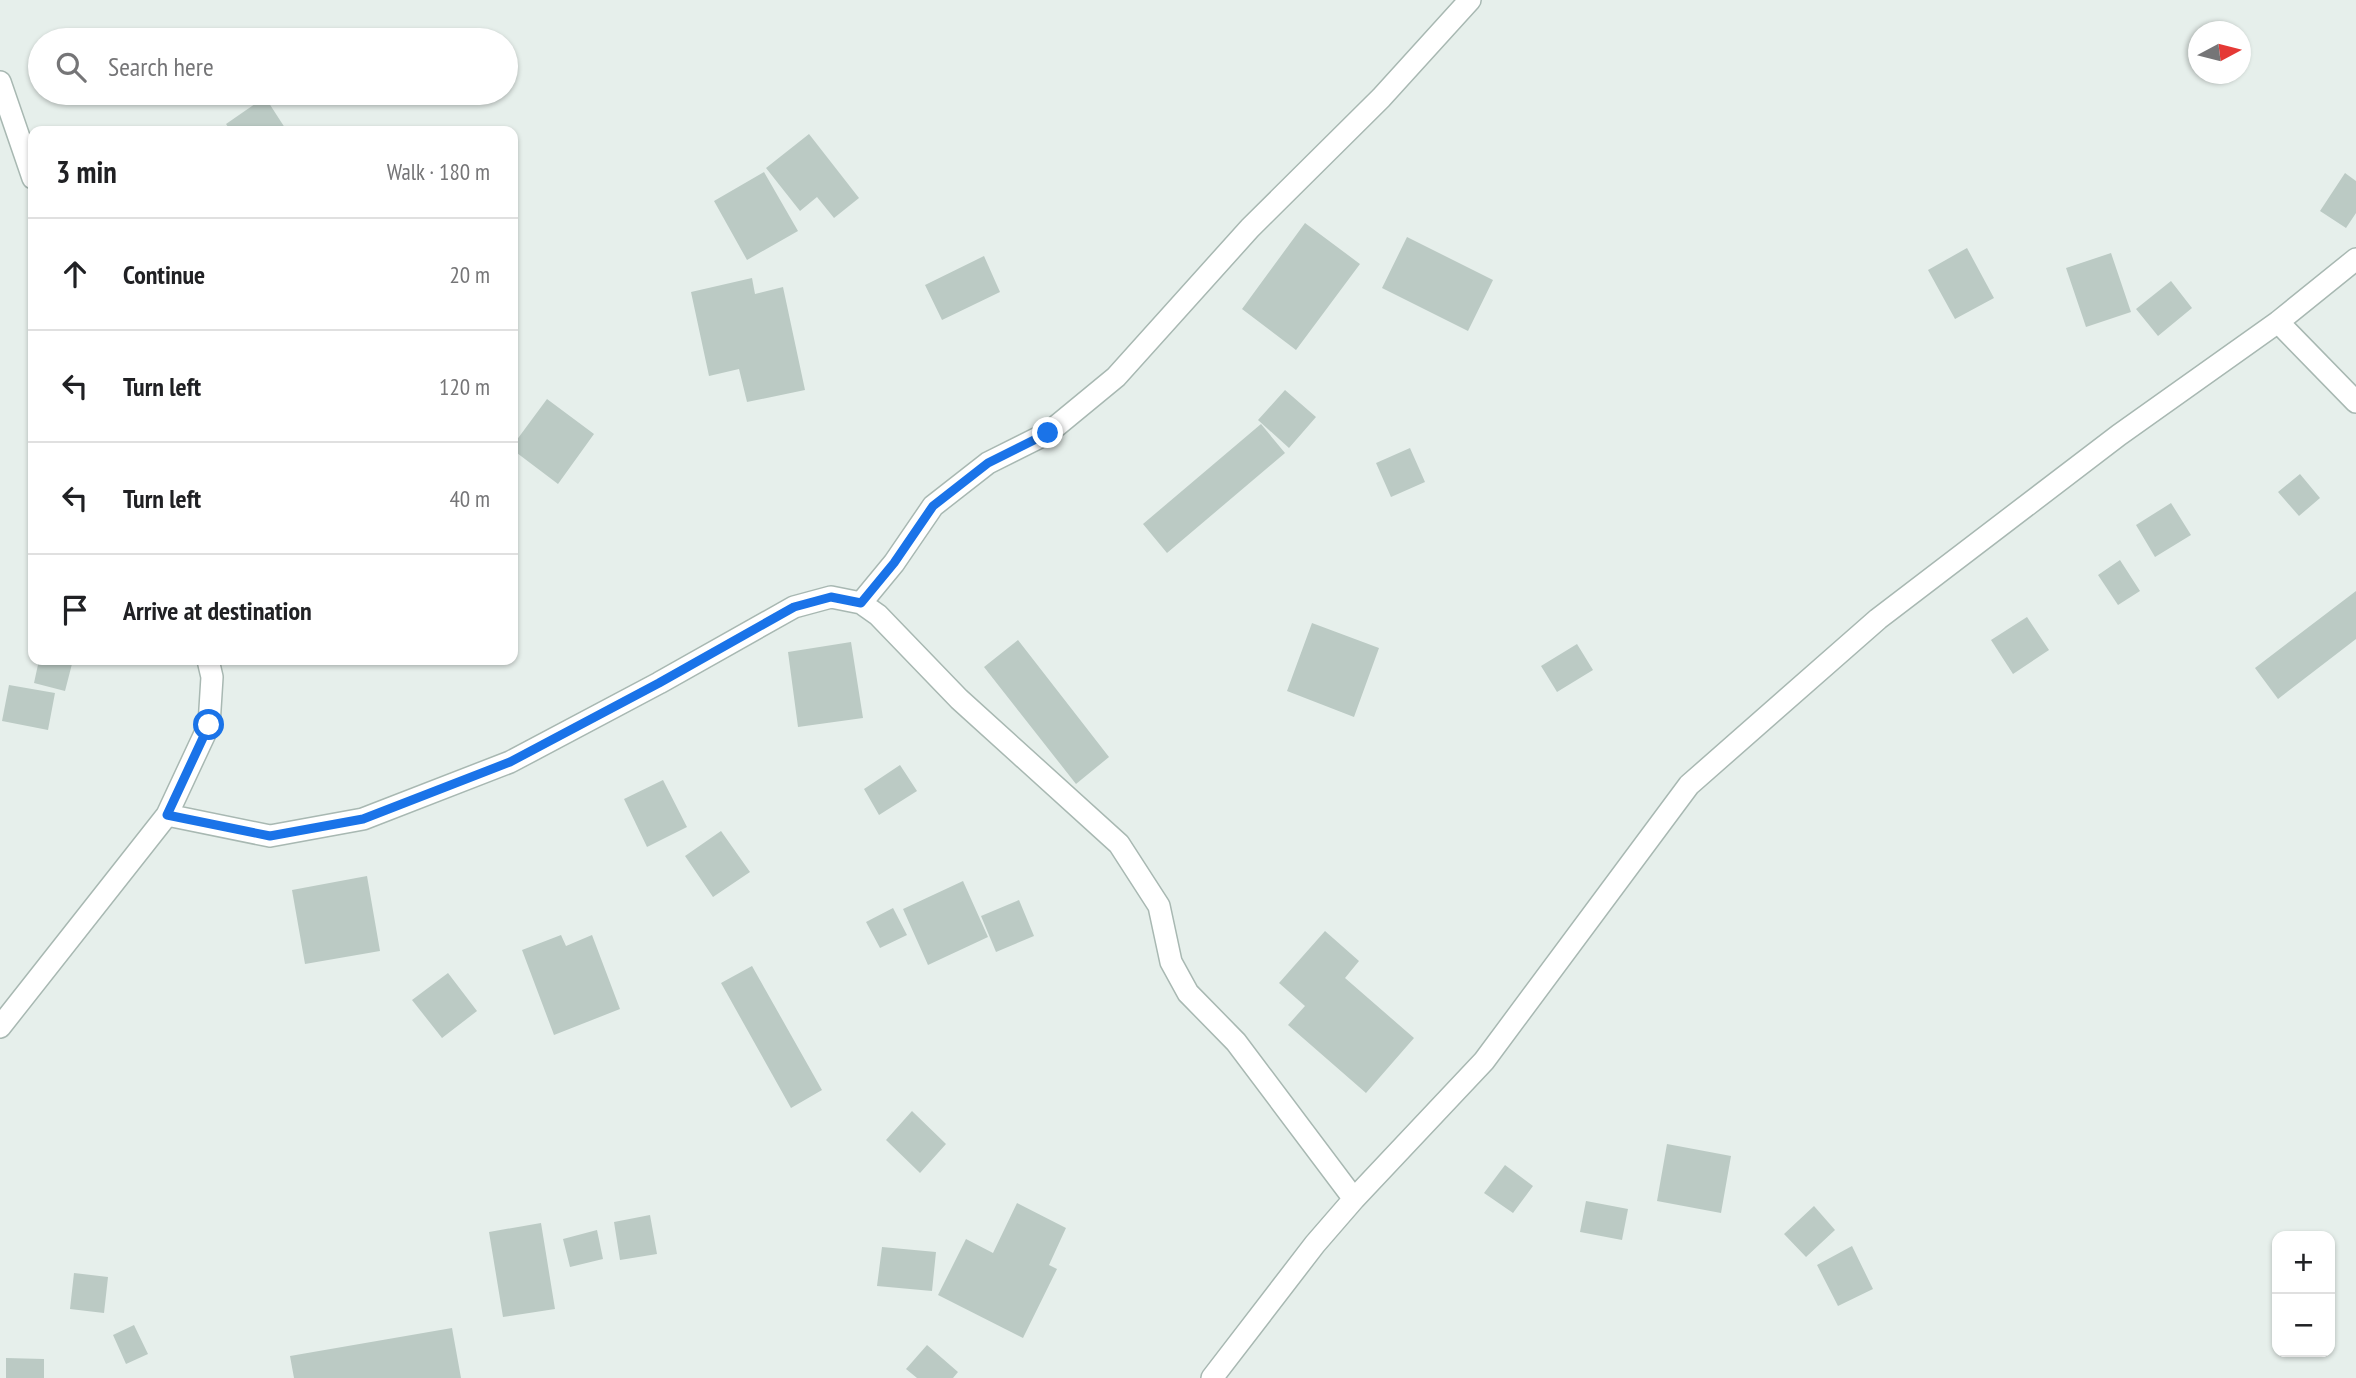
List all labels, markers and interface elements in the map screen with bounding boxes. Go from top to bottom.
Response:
north arrow [2188,21,2251,84]
search box [28,28,518,105]
icon: search [52,48,90,86]
text: Search here [108,50,214,83]
text: 3 min [56,152,117,191]
text: Walk · 180 m [387,157,490,186]
icon: ahead [56,255,94,293]
text: Continue [123,258,205,291]
text: 20 m [449,260,490,289]
icon: left [56,367,94,405]
text: Turn left [123,370,201,403]
text: 120 m [439,372,490,401]
route end [1032,417,1063,448]
icon: left [56,479,94,517]
text: Turn left [123,482,201,515]
text: 40 m [449,484,490,513]
icon: arrive [56,591,94,629]
text: Arrive at destination [123,594,312,627]
route start [193,709,224,740]
map controls [2272,1231,2335,1357]
button: + [2272,1231,2335,1294]
button: − [2272,1294,2335,1357]

